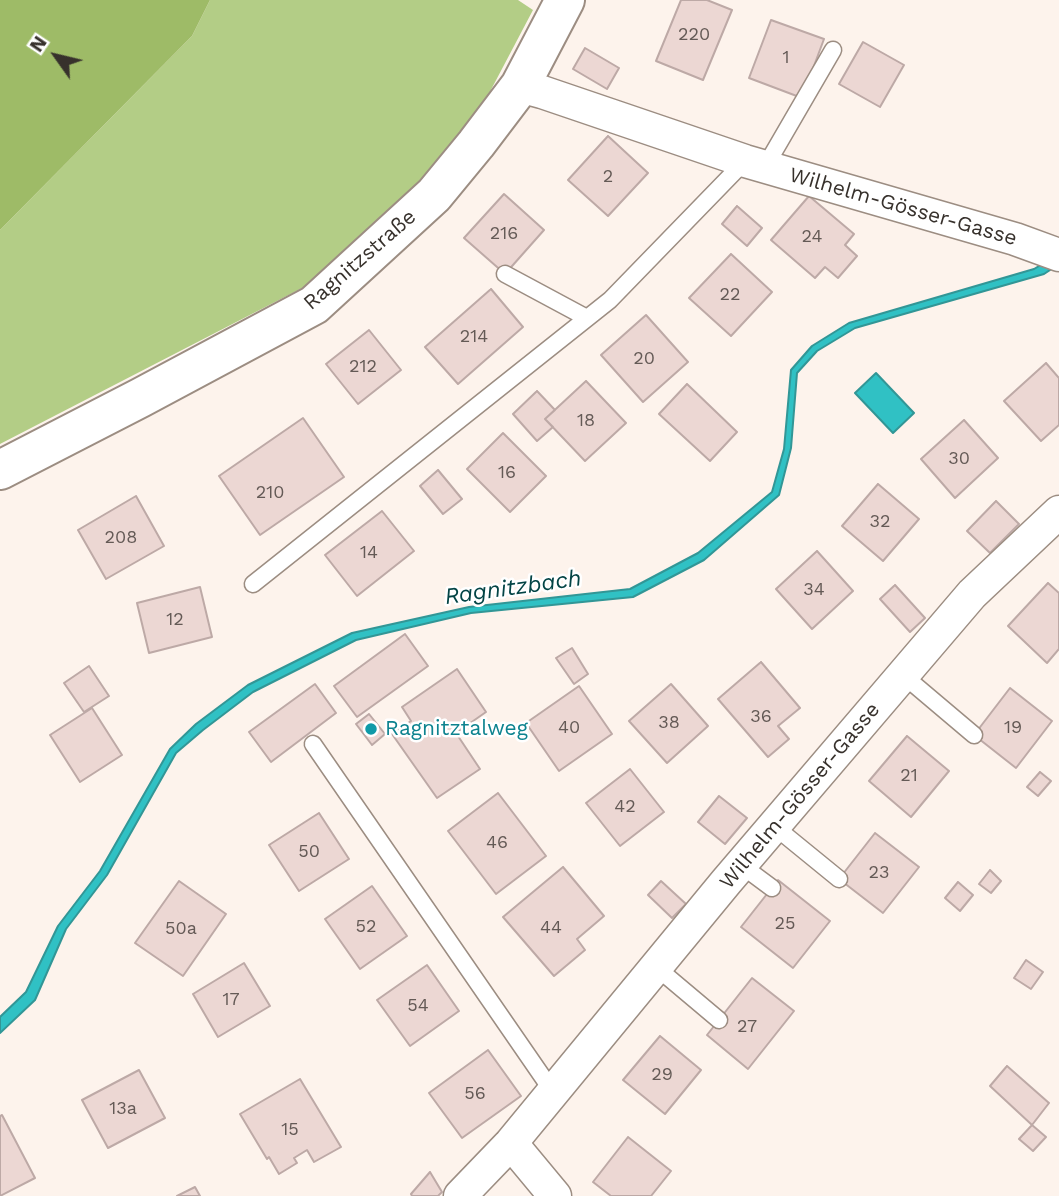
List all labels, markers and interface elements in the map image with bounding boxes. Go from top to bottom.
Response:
north arrow [21,21,91,91]
house number: 220 [678,24,710,46]
text: N [25,32,52,56]
house number: 1 [782,47,790,69]
street label: Wilhelm-Gösser-Gasse [786,162,1020,252]
house number: 2 [603,166,613,188]
street label: Ragnitzstraße [299,204,421,316]
house number: 216 [490,223,518,245]
house number: 24 [802,226,822,248]
house number: 22 [720,284,740,306]
house number: 214 [460,326,488,348]
house number: 20 [633,348,655,370]
house number: 212 [349,356,377,378]
house number: 18 [577,410,595,432]
house number: 30 [948,448,970,470]
house number: 16 [498,462,516,484]
house number: 210 [256,482,284,504]
house number: 32 [870,511,890,533]
house number: 208 [105,527,137,549]
house number: 14 [360,542,378,564]
water label: Ragnitzbach [443,565,583,611]
house number: 34 [803,579,825,601]
house number: 12 [166,609,184,631]
street label: Wilhelm-Gösser-Gasse [715,698,885,894]
house number: 36 [750,706,772,728]
house number: 38 [658,712,680,734]
place label: Ragnitztalweg [385,716,528,742]
house number: 40 [558,717,580,739]
house number: 19 [1004,717,1022,739]
marker: Ragnitztalweg [363,721,379,737]
house number: 21 [900,765,918,787]
house number: 42 [614,796,636,818]
house number: 46 [486,832,508,854]
house number: 50 [298,841,320,863]
house number: 23 [869,862,889,884]
house number: 25 [775,913,795,935]
house number: 52 [356,916,376,938]
house number: 44 [540,917,562,939]
house number: 50a [165,918,197,940]
house number: 17 [222,989,240,1011]
house number: 54 [407,995,429,1017]
house number: 27 [737,1016,757,1038]
house number: 29 [651,1064,673,1086]
house number: 56 [464,1083,486,1105]
house number: 13a [109,1098,137,1120]
house number: 15 [281,1119,299,1141]

